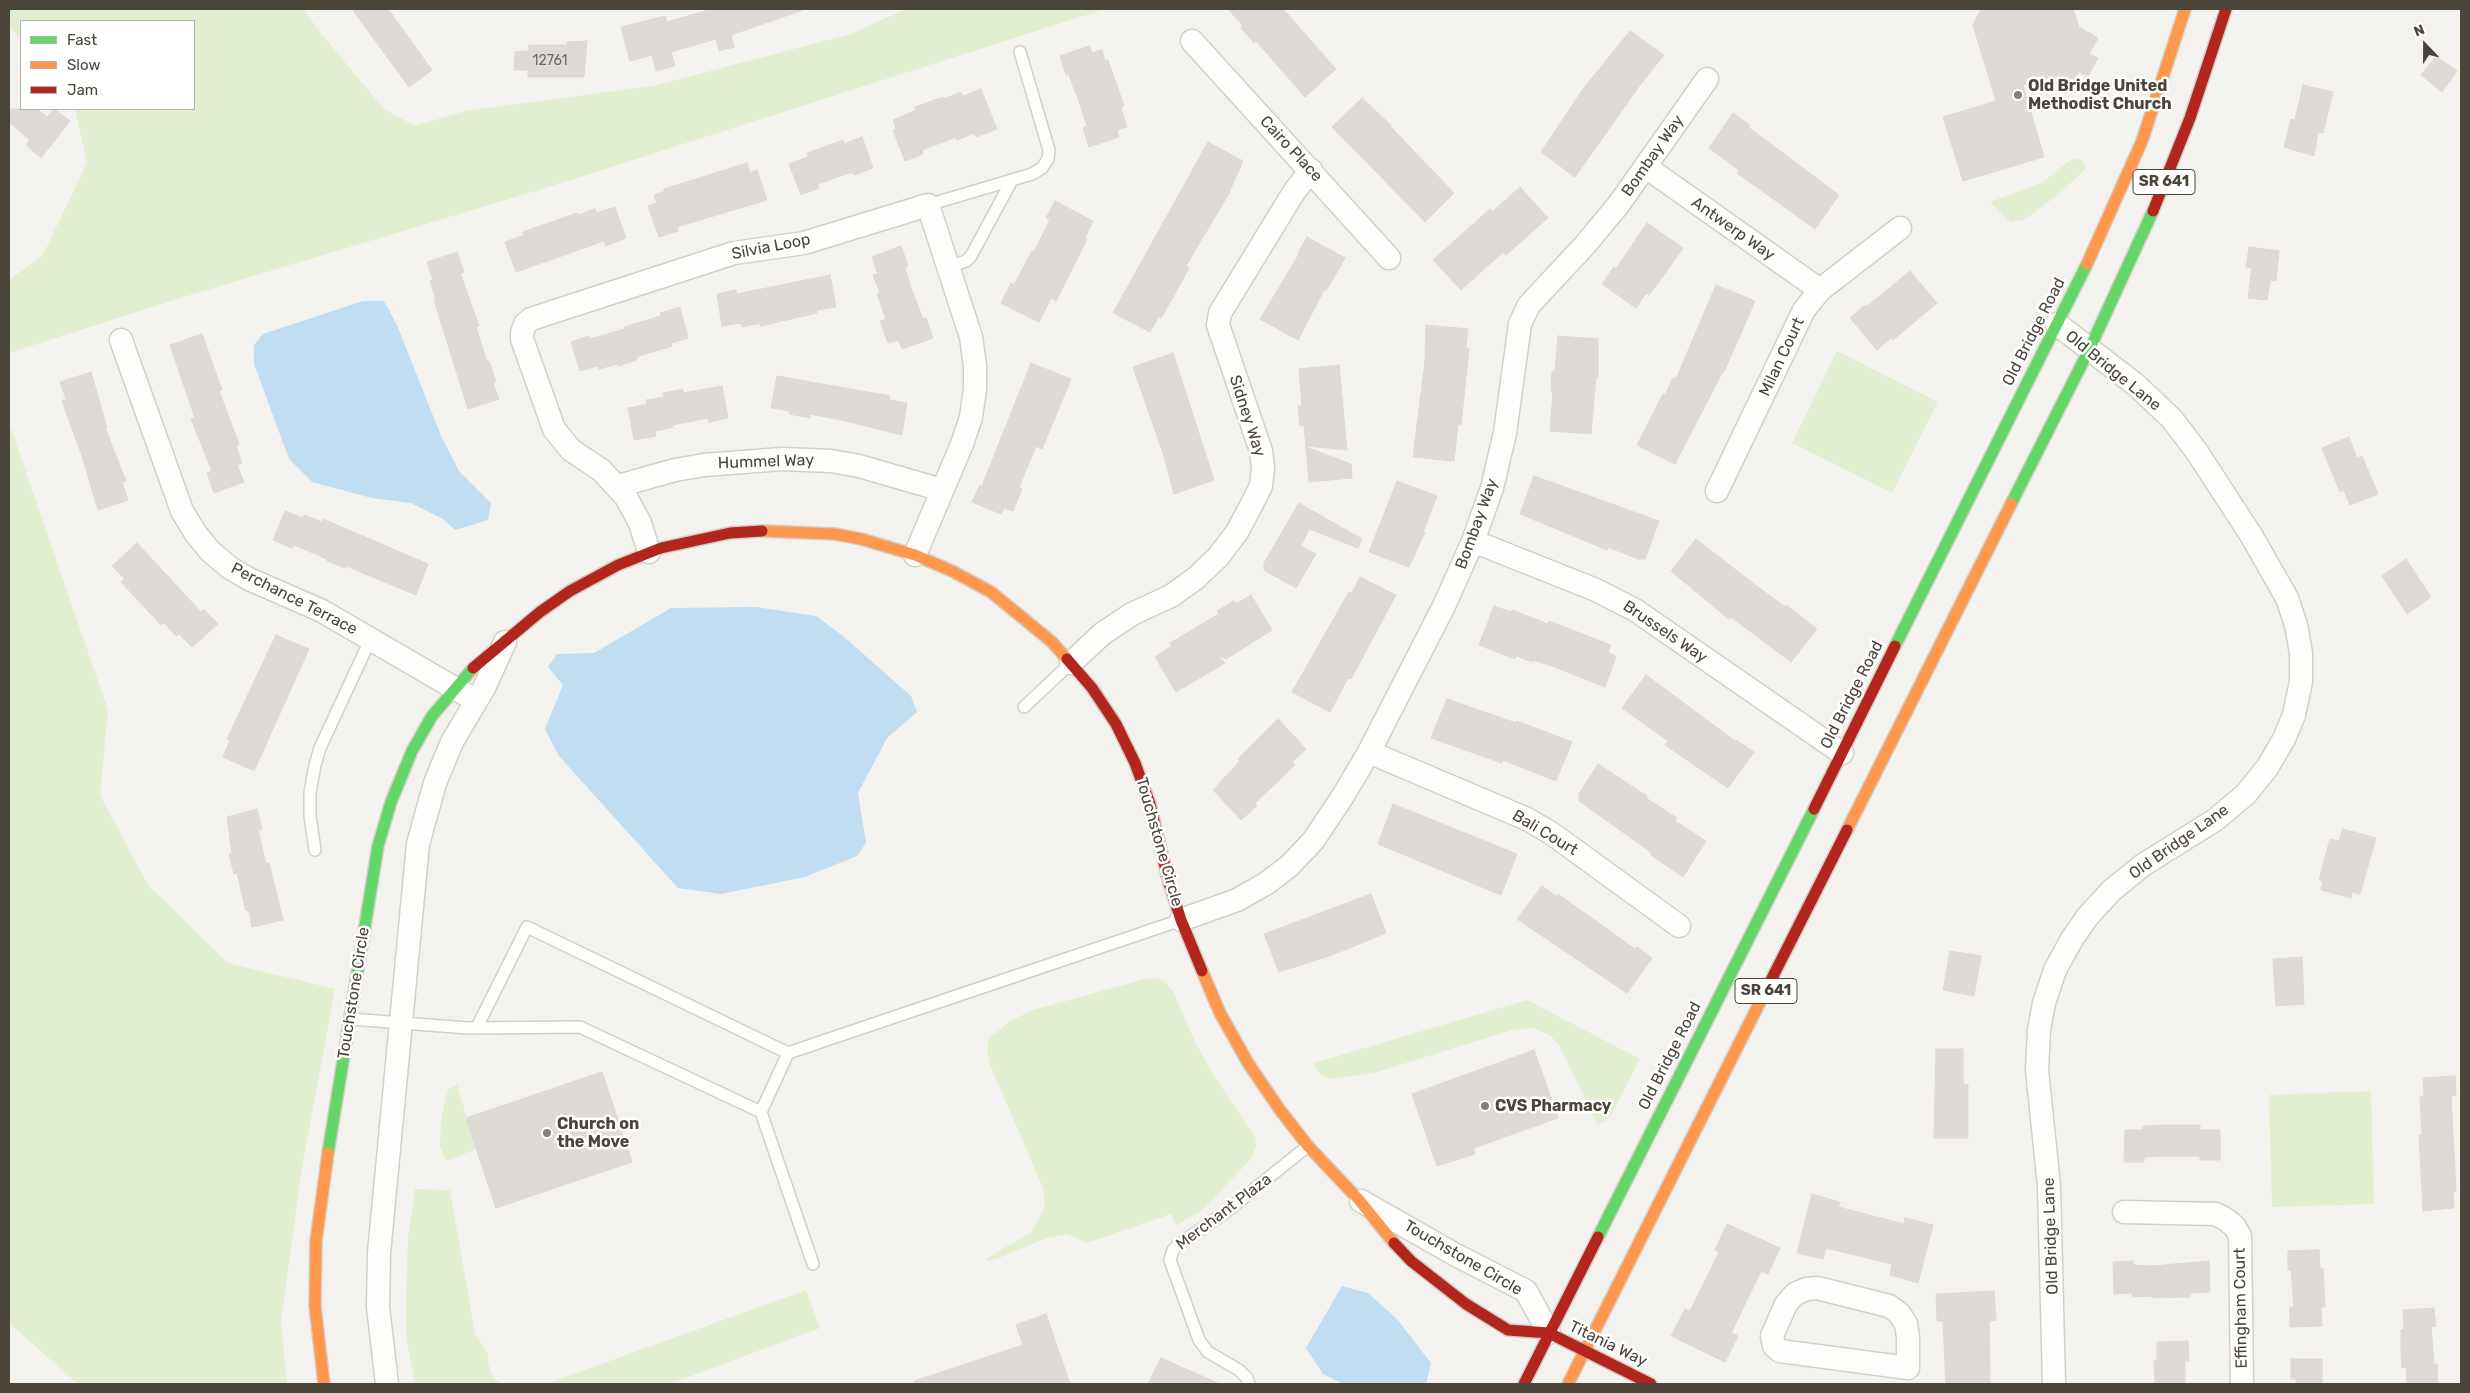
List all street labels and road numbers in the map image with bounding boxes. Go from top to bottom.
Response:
street label: Cairo Place [1256,112,1326,186]
street label: Bombay Way [1618,112,1688,200]
road number: SR 641 [2133,170,2195,194]
street label: Antwerp Way [1688,193,1778,265]
street label: Silvia Loop [730,230,812,264]
street label: Old Bridge Road [1999,275,2069,389]
street label: Milan Court [1755,315,1809,399]
street label: Old Bridge Lane [2061,327,2165,415]
street label: Sidney Way [1225,373,1269,459]
street label: Hummel Way [718,451,814,473]
street label: Bombay Way [1452,476,1502,572]
street label: Perchance Terrace [228,559,360,639]
street label: Brussels Way [1619,597,1711,667]
street label: Old Bridge Road [1817,638,1887,752]
street label: Touchstone Circle [1131,775,1187,909]
street label: Old Bridge Lane [2125,801,2233,883]
street label: Bali Court [1509,806,1581,860]
street label: Touchstone Circle [334,926,374,1060]
road number: SR 641 [1735,978,1797,1004]
street label: Old Bridge Road [1635,999,1705,1113]
street label: Merchant Plaza [1172,1170,1276,1254]
street label: Old Bridge Lane [2039,1177,2063,1295]
street label: Touchstone Circle [1400,1216,1526,1300]
street label: Effingham Court [2230,1247,2252,1369]
street label: Titania Way [1566,1317,1650,1371]

